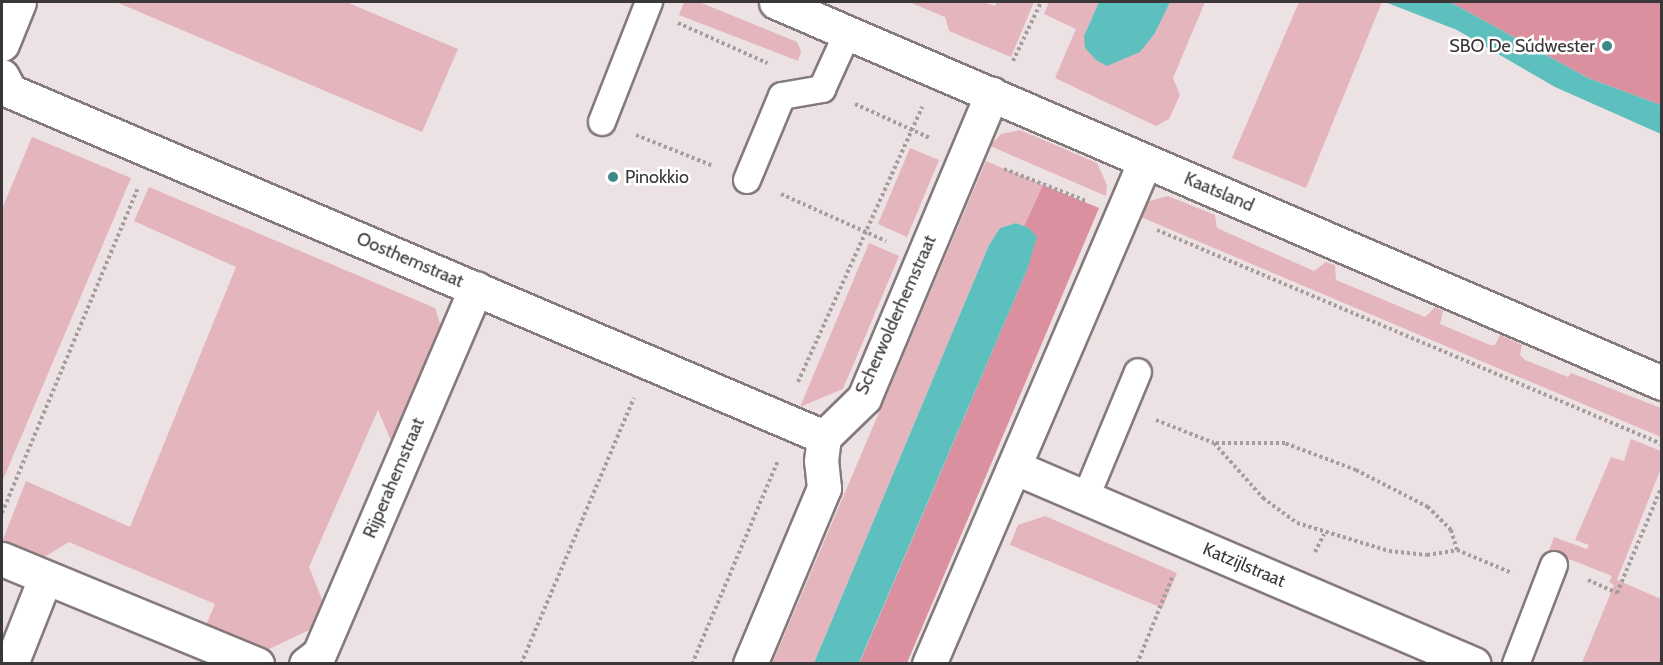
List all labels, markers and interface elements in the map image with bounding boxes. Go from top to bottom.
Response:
place label: SBO De Súdwester [1449,35,1595,57]
marker: SBO De Súdwester [1600,39,1614,53]
place label: Pinokkio [625,166,689,188]
street label: Kaatsland [1181,168,1257,216]
marker: Pinokkio [606,170,620,184]
street label: Oosthemstraat [353,228,467,292]
street label: Scherwolderhemstraat [851,232,941,398]
street label: Rijperahemstraat [359,414,429,542]
street label: Katzijlstraat [1200,538,1288,592]

